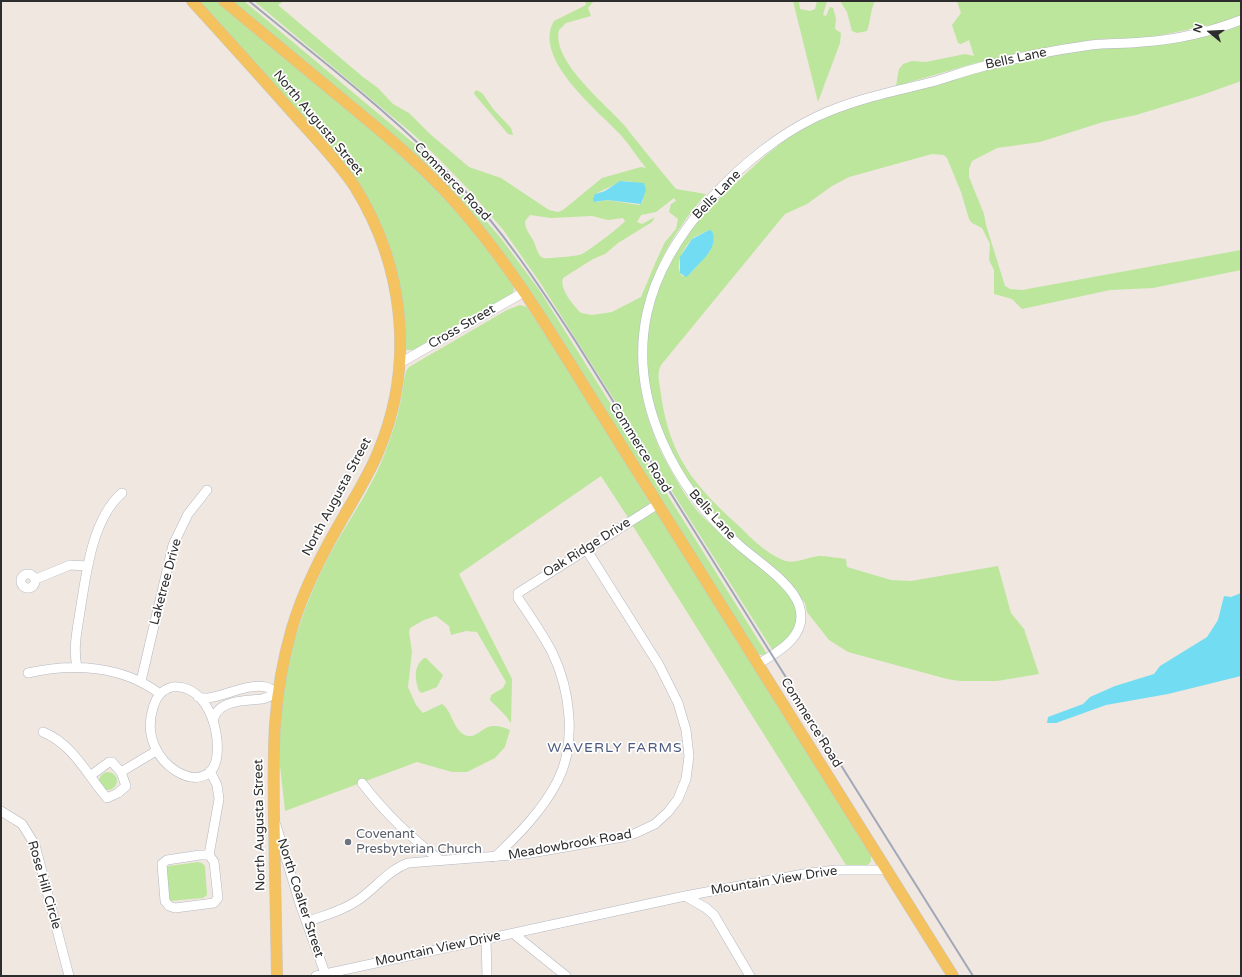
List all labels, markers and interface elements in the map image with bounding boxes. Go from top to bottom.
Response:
north arrow [1190,12,1230,52]
text: N [1191,22,1206,34]
street label: Bells Lane [984,45,1048,73]
street label: North Augusta Street [270,67,366,179]
street label: Commerce Road [411,140,493,224]
street label: Bells Lane [690,167,744,223]
street label: Cross Street [426,302,498,352]
street label: Commerce Road [606,400,674,496]
street label: North Augusta Street [299,435,375,559]
street label: Bells Lane [685,487,739,543]
street label: Oak Ridge Drive [541,515,633,581]
street label: Laketree Drive [147,537,185,627]
street label: Commerce Road [777,675,845,771]
district label: WAVERLY FARMS [547,740,683,756]
street label: North Augusta Street [251,759,269,891]
street label: Meadowbrook Road [507,826,633,864]
place label: Covenant Presbyterian Church [356,827,482,858]
street label: North Coalter Street [273,836,327,960]
marker: Covenant Presbyterian Church [343,837,353,847]
street label: Rose Hill Circle [24,839,64,931]
street label: Mountain View Drive [710,863,838,899]
street label: Mountain View Drive [374,928,502,970]

